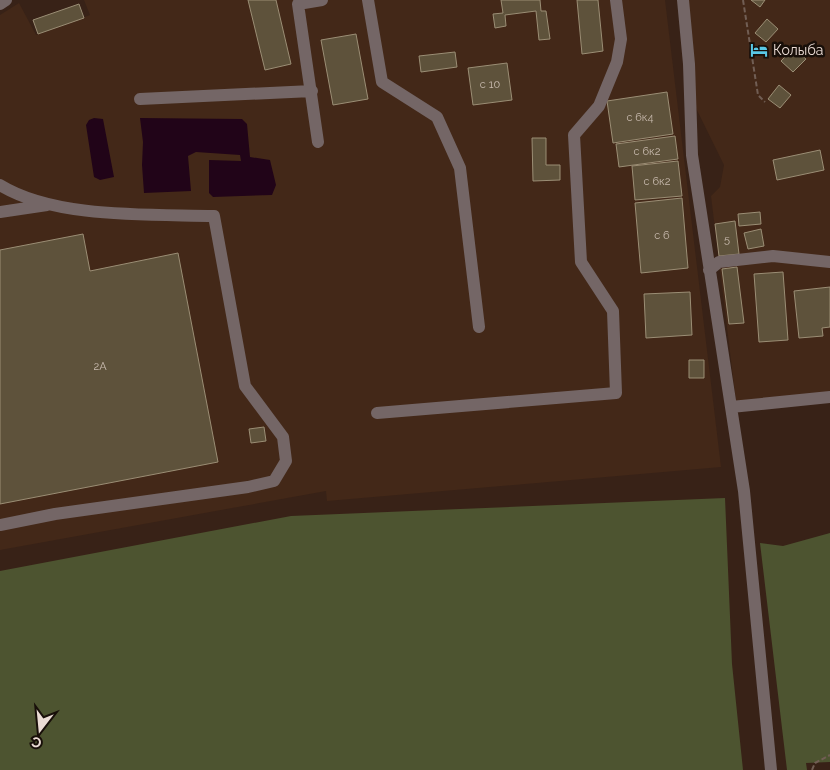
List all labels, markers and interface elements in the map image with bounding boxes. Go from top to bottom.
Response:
hotel icon: Колыба [749,40,769,60]
place label: Колыба [773,42,823,58]
house number: с 10 [480,78,500,91]
house number: с 6к4 [626,111,654,124]
house number: с 6к2 [634,145,661,158]
house number: с 6к2 [644,175,671,188]
house number: с 6 [654,229,670,242]
house number: 5 [724,233,730,246]
house number: 2А [93,360,107,373]
north arrow [15,705,65,755]
text: С [29,733,43,752]

